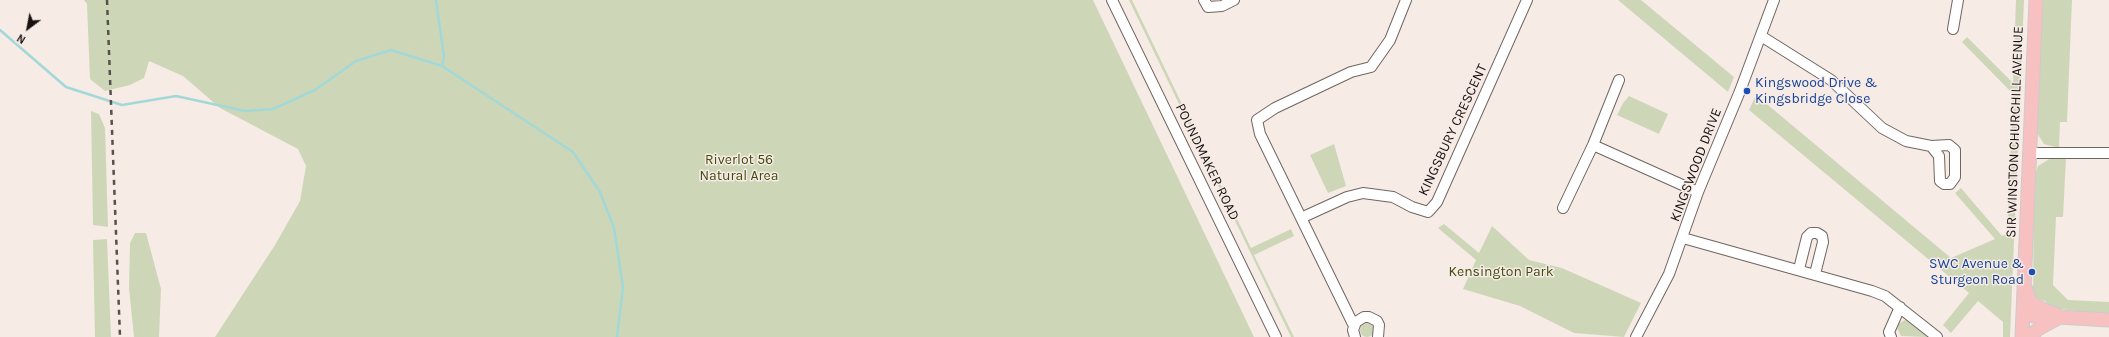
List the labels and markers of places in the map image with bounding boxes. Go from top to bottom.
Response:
place label: Kingswood Drive & Kingsbridge Close [1755,75,1877,108]
marker: Kingswood Drive & Kingsbridge Close [1742,86,1752,96]
place label: SWC Avenue & Sturgeon Road [1929,256,2024,288]
marker: SWC Avenue & Sturgeon Road [2027,267,2037,277]

